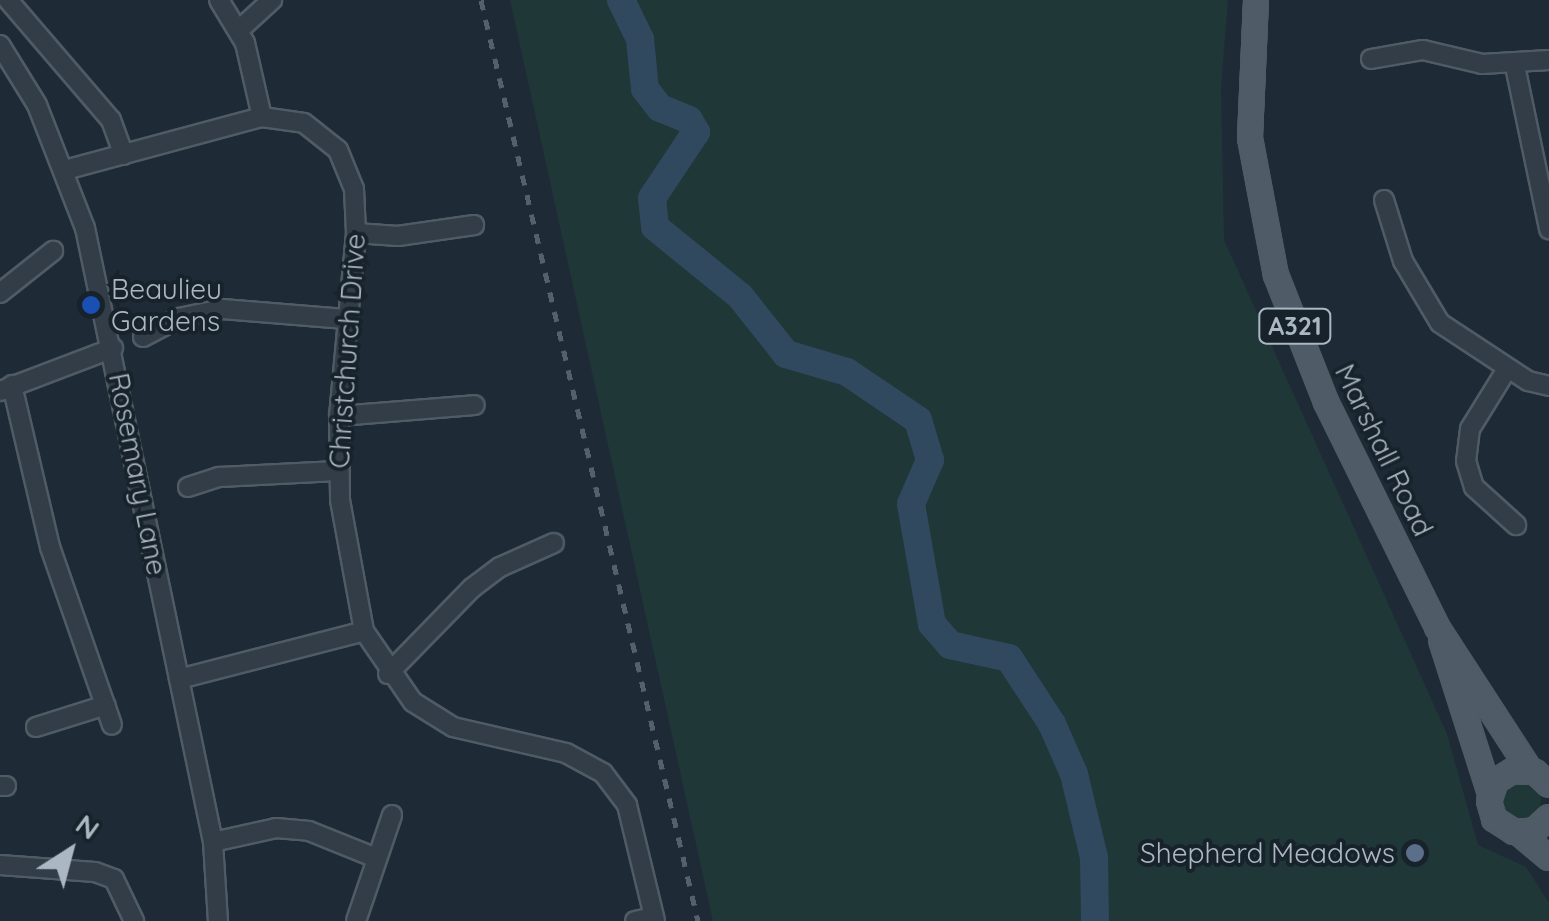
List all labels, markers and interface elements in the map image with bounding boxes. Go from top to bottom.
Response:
street label: Christchurch Drive [322,232,372,470]
place label: Beaulieu Gardens [111,272,222,338]
marker: Beaulieu Gardens [80,294,102,316]
road number: A321 [1258,306,1332,346]
street label: Marshall Road [1328,359,1440,541]
street label: Rosemary Lane [102,370,174,578]
north arrow [20,801,120,901]
text: N [69,806,107,847]
place label: Shepherd Meadows [1140,836,1395,870]
marker: Shepherd Meadows [1404,842,1426,864]

